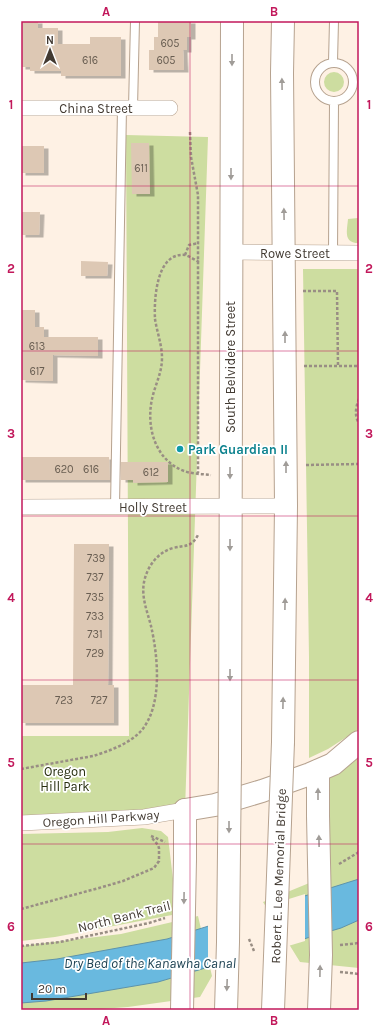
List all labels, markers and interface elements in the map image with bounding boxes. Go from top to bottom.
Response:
text: A [102,4,110,19]
text: B [270,4,278,19]
north arrow [30,30,70,70]
text: N [46,34,54,47]
house number: 605 [160,37,180,50]
house number: 616 [82,54,98,67]
house number: 605 [156,54,176,67]
one-way arrow [229,54,235,67]
one-way arrow [279,78,286,90]
text: 1 [9,97,13,112]
text: 1 [367,97,371,112]
street label: China Street [59,101,133,116]
house number: 611 [134,162,148,175]
one-way arrow [228,168,234,181]
one-way arrow [281,207,287,220]
street label: Rowe Street [260,246,330,261]
text: 2 [7,261,15,276]
text: 2 [365,261,373,276]
street label: South Belvidere Street [223,301,238,433]
one-way arrow [282,330,288,343]
house number: 613 [29,340,45,353]
house number: 617 [29,365,45,378]
text: 3 [7,426,15,441]
text: 3 [365,426,373,441]
place label: Park Guardian II [188,442,288,457]
marker: Park Guardian II [175,444,185,454]
one-way arrow [283,460,289,473]
house number: 620 [54,463,74,476]
house number: 616 [83,463,99,476]
house number: 612 [143,466,159,479]
one-way arrow [227,467,233,480]
street label: Holly Street [119,500,187,515]
one-way arrow [227,539,233,552]
house number: 739 [87,552,105,565]
house number: 737 [87,571,103,584]
text: 4 [7,590,15,605]
text: 4 [365,590,373,605]
house number: 735 [86,591,104,604]
one-way arrow [282,597,288,610]
house number: 733 [86,610,104,623]
house number: 731 [87,628,103,641]
house number: 729 [86,647,104,660]
one-way arrow [227,669,233,682]
house number: 723 [55,694,73,707]
house number: 727 [91,694,107,707]
one-way arrow [280,697,287,709]
text: 5 [7,755,15,770]
text: 5 [365,755,373,770]
park label: Oregon Hill Park [40,764,90,794]
one-way arrow [315,787,321,800]
street label: Robert E. Lee Memorial Bridge [268,788,289,964]
street label: Oregon Hill Parkway [42,807,160,830]
one-way arrow [226,821,232,834]
one-way arrow [316,834,322,847]
one-way arrow [181,892,187,905]
street label: North Bank Trail [76,898,172,935]
text: 6 [7,919,15,934]
text: 6 [365,919,373,934]
water label: Dry Bed of the Kanawha Canal [64,955,237,972]
one-way arrow [317,964,323,977]
scale bar [32,975,86,1001]
one-way arrow [224,979,230,992]
text: 20 m [38,982,66,996]
text: A [102,1013,110,1028]
text: B [270,1013,278,1028]

